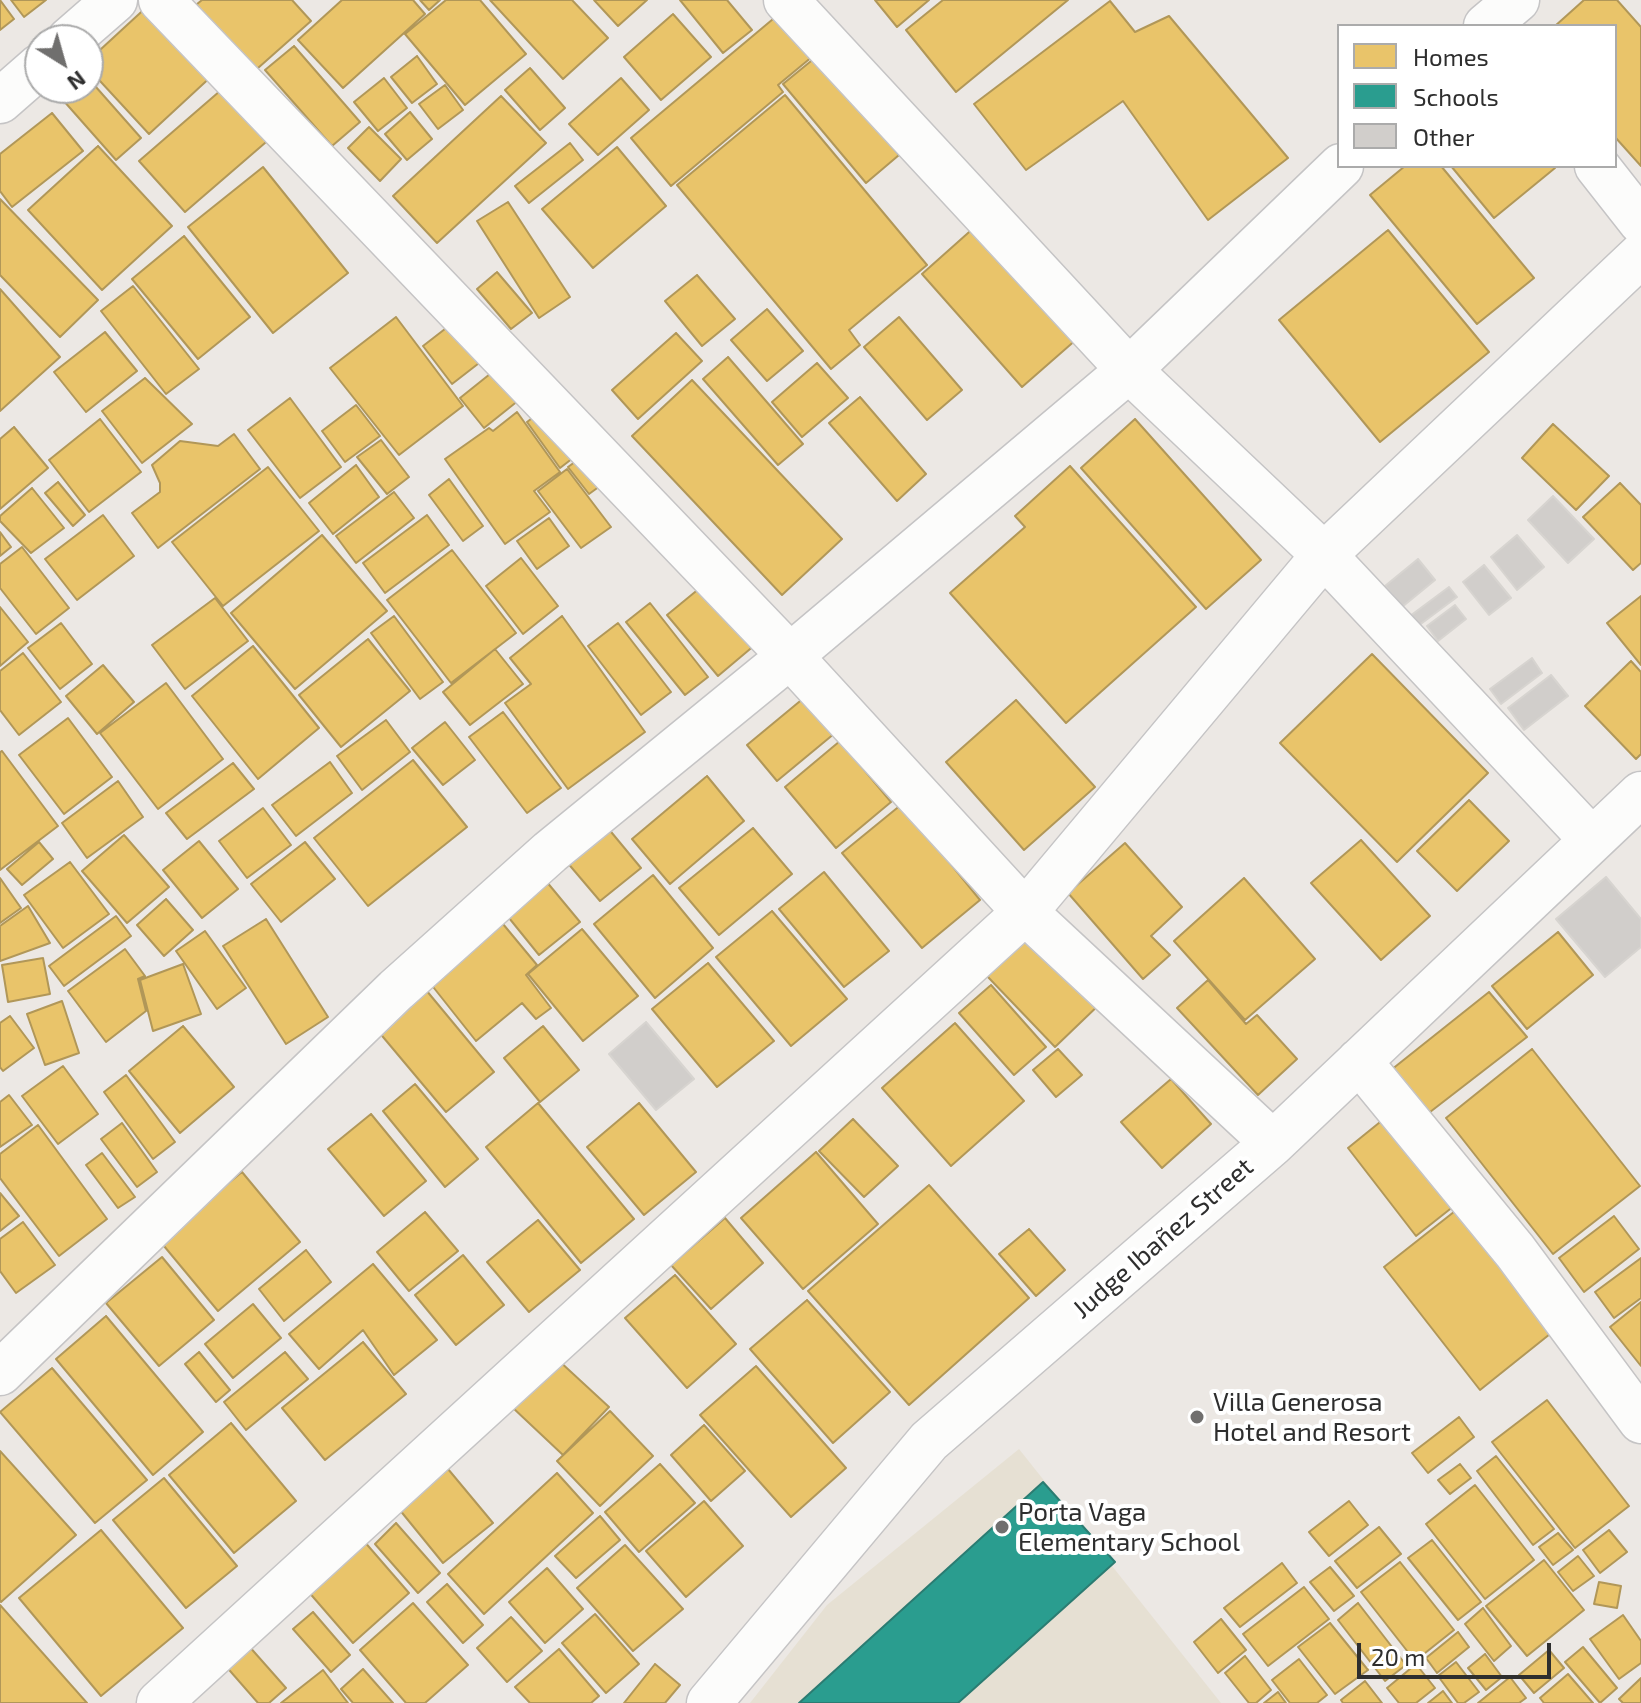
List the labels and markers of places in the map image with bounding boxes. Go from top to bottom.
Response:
place label: Villa Generosa Hotel and Resort [1213,1386,1411,1448]
marker: Villa Generosa Hotel and Resort [1188,1408,1206,1426]
place label: Porta Vaga Elementary School [1018,1496,1240,1558]
marker: Porta Vaga Elementary School [993,1518,1011,1536]

